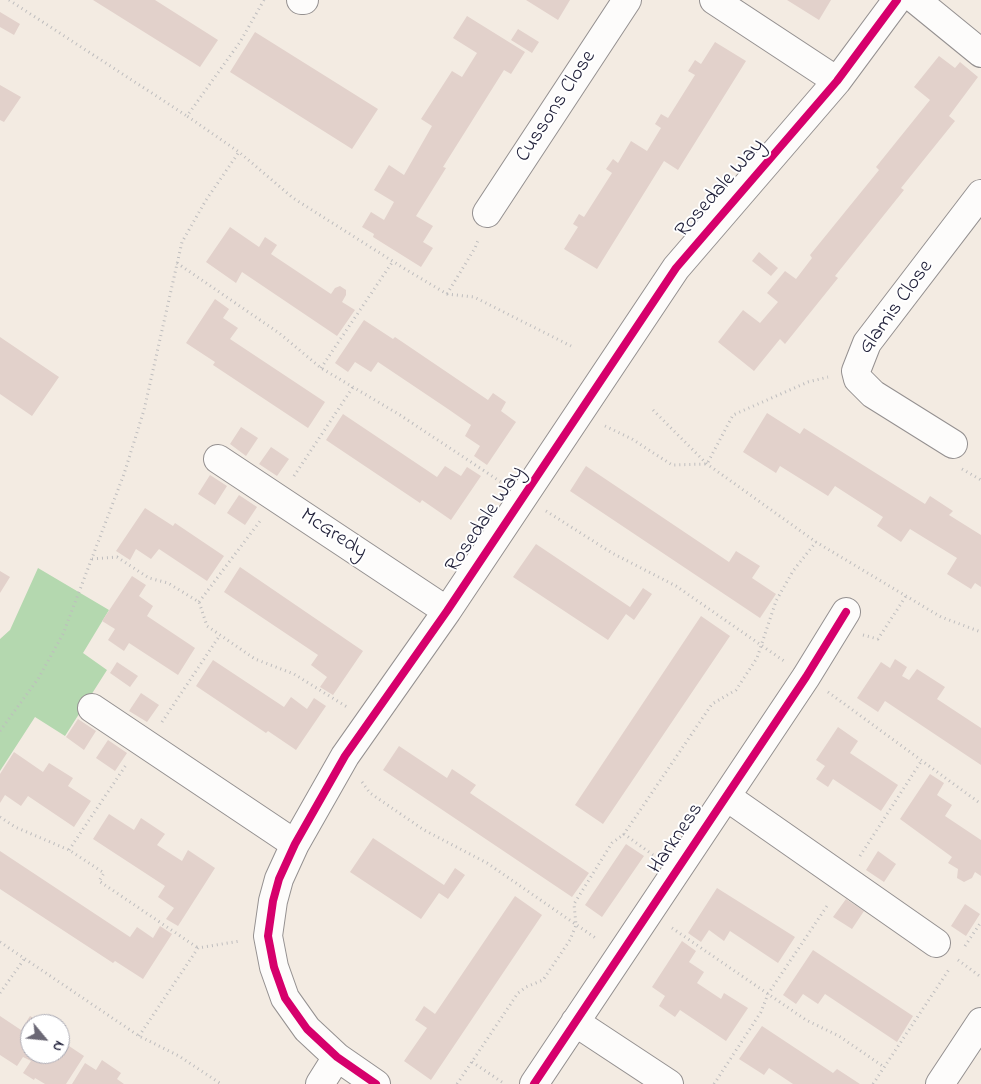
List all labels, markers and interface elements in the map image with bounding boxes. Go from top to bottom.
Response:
street label: Cussons Close [512,46,602,168]
street label: Rosedale Way [671,134,771,244]
street label: Glamis Close [854,256,940,360]
street label: Rosedale Way [441,462,531,578]
street label: McGredy [295,504,371,566]
street label: Harkness [644,799,710,879]
north arrow [20,1014,70,1064]
text: N [46,1037,69,1055]

